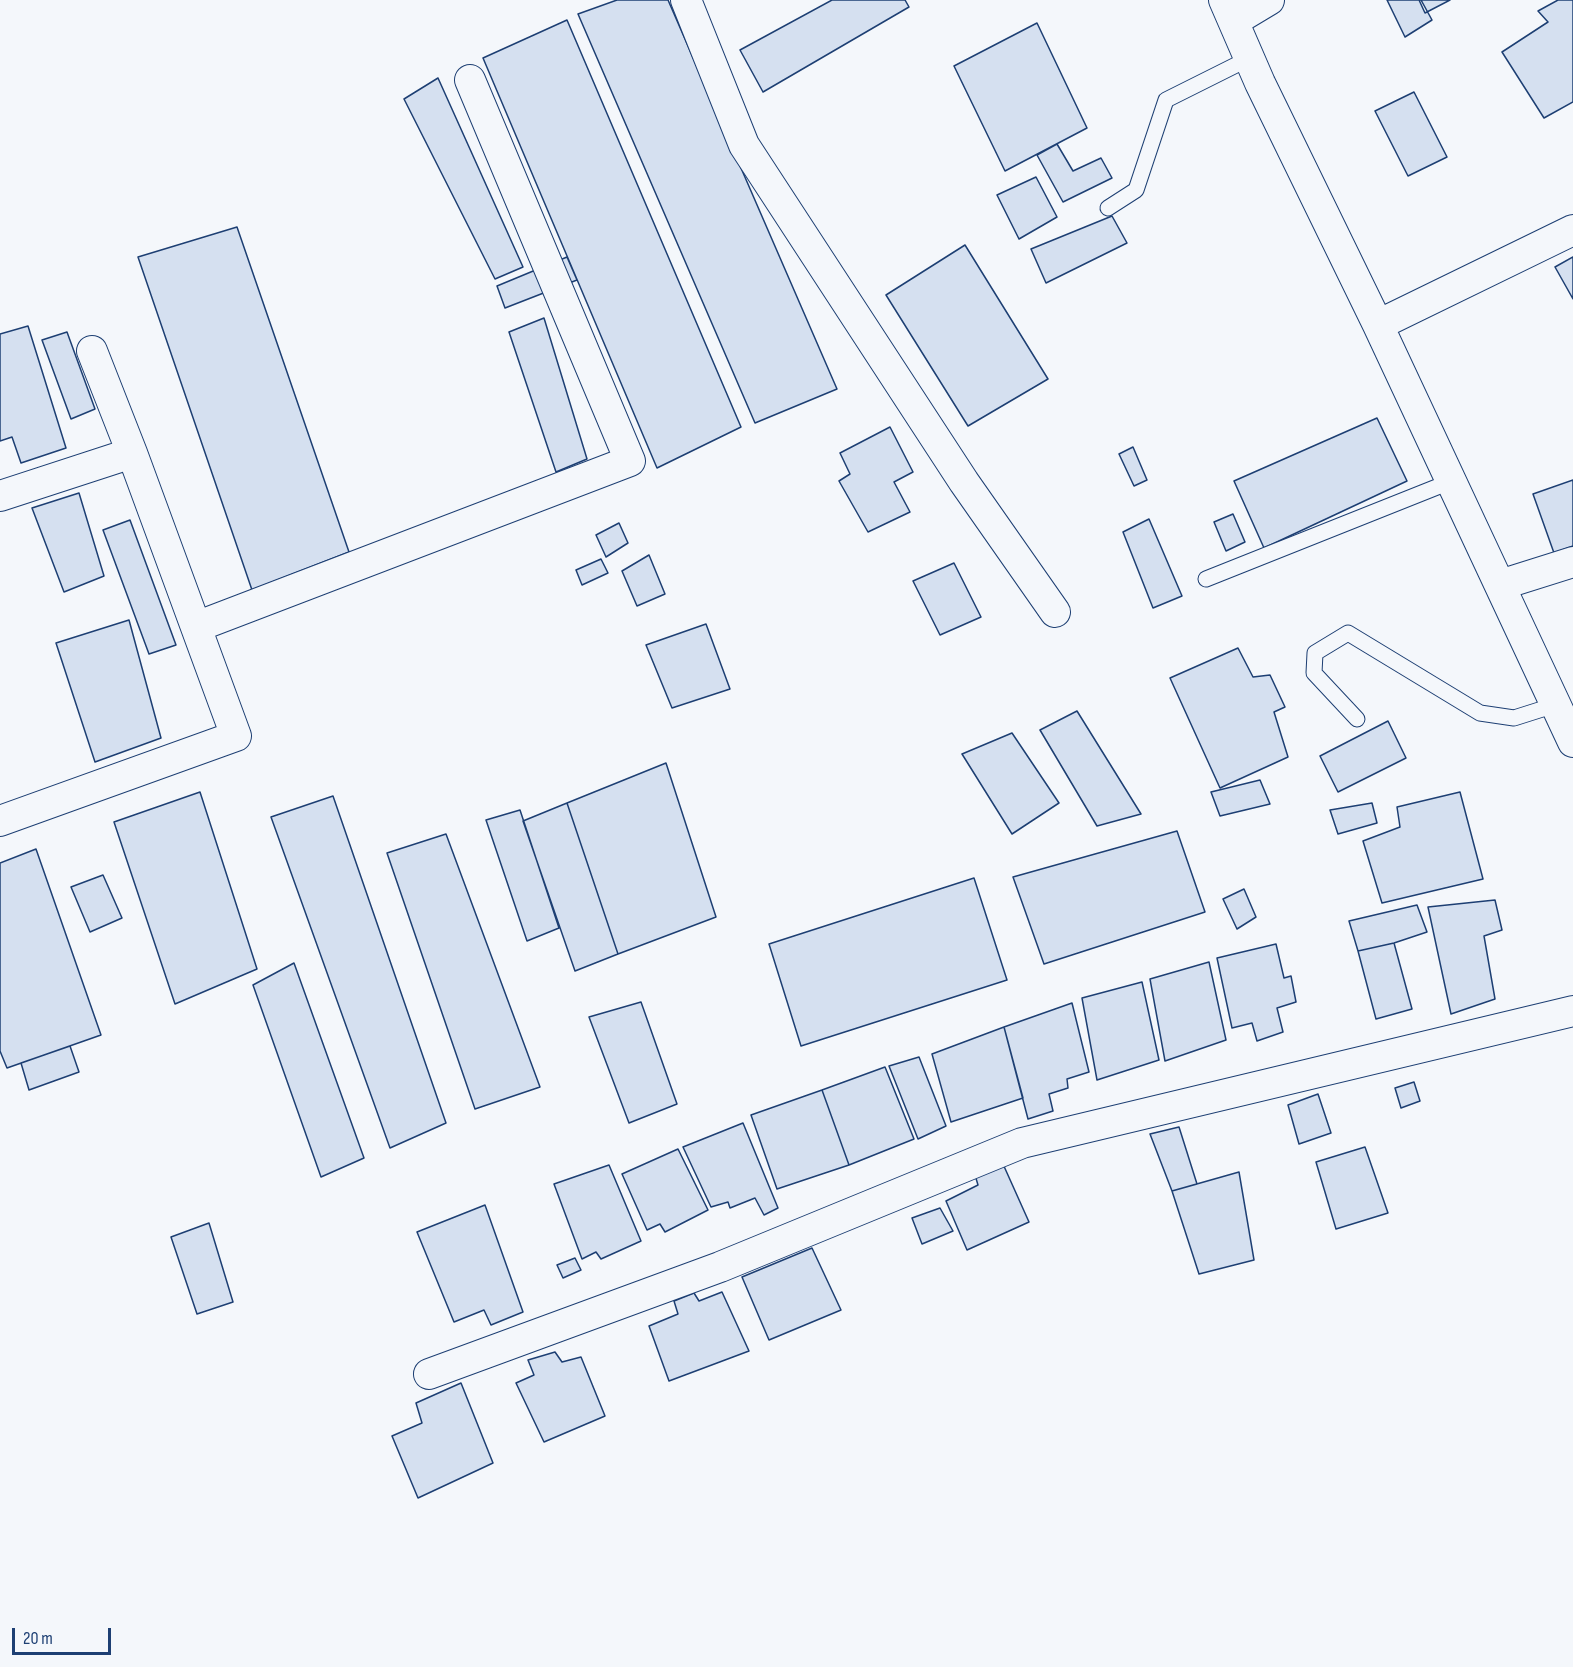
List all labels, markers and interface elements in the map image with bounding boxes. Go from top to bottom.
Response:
scale bar [15,1616,114,1654]
text: 20 m [23,1628,53,1649]

